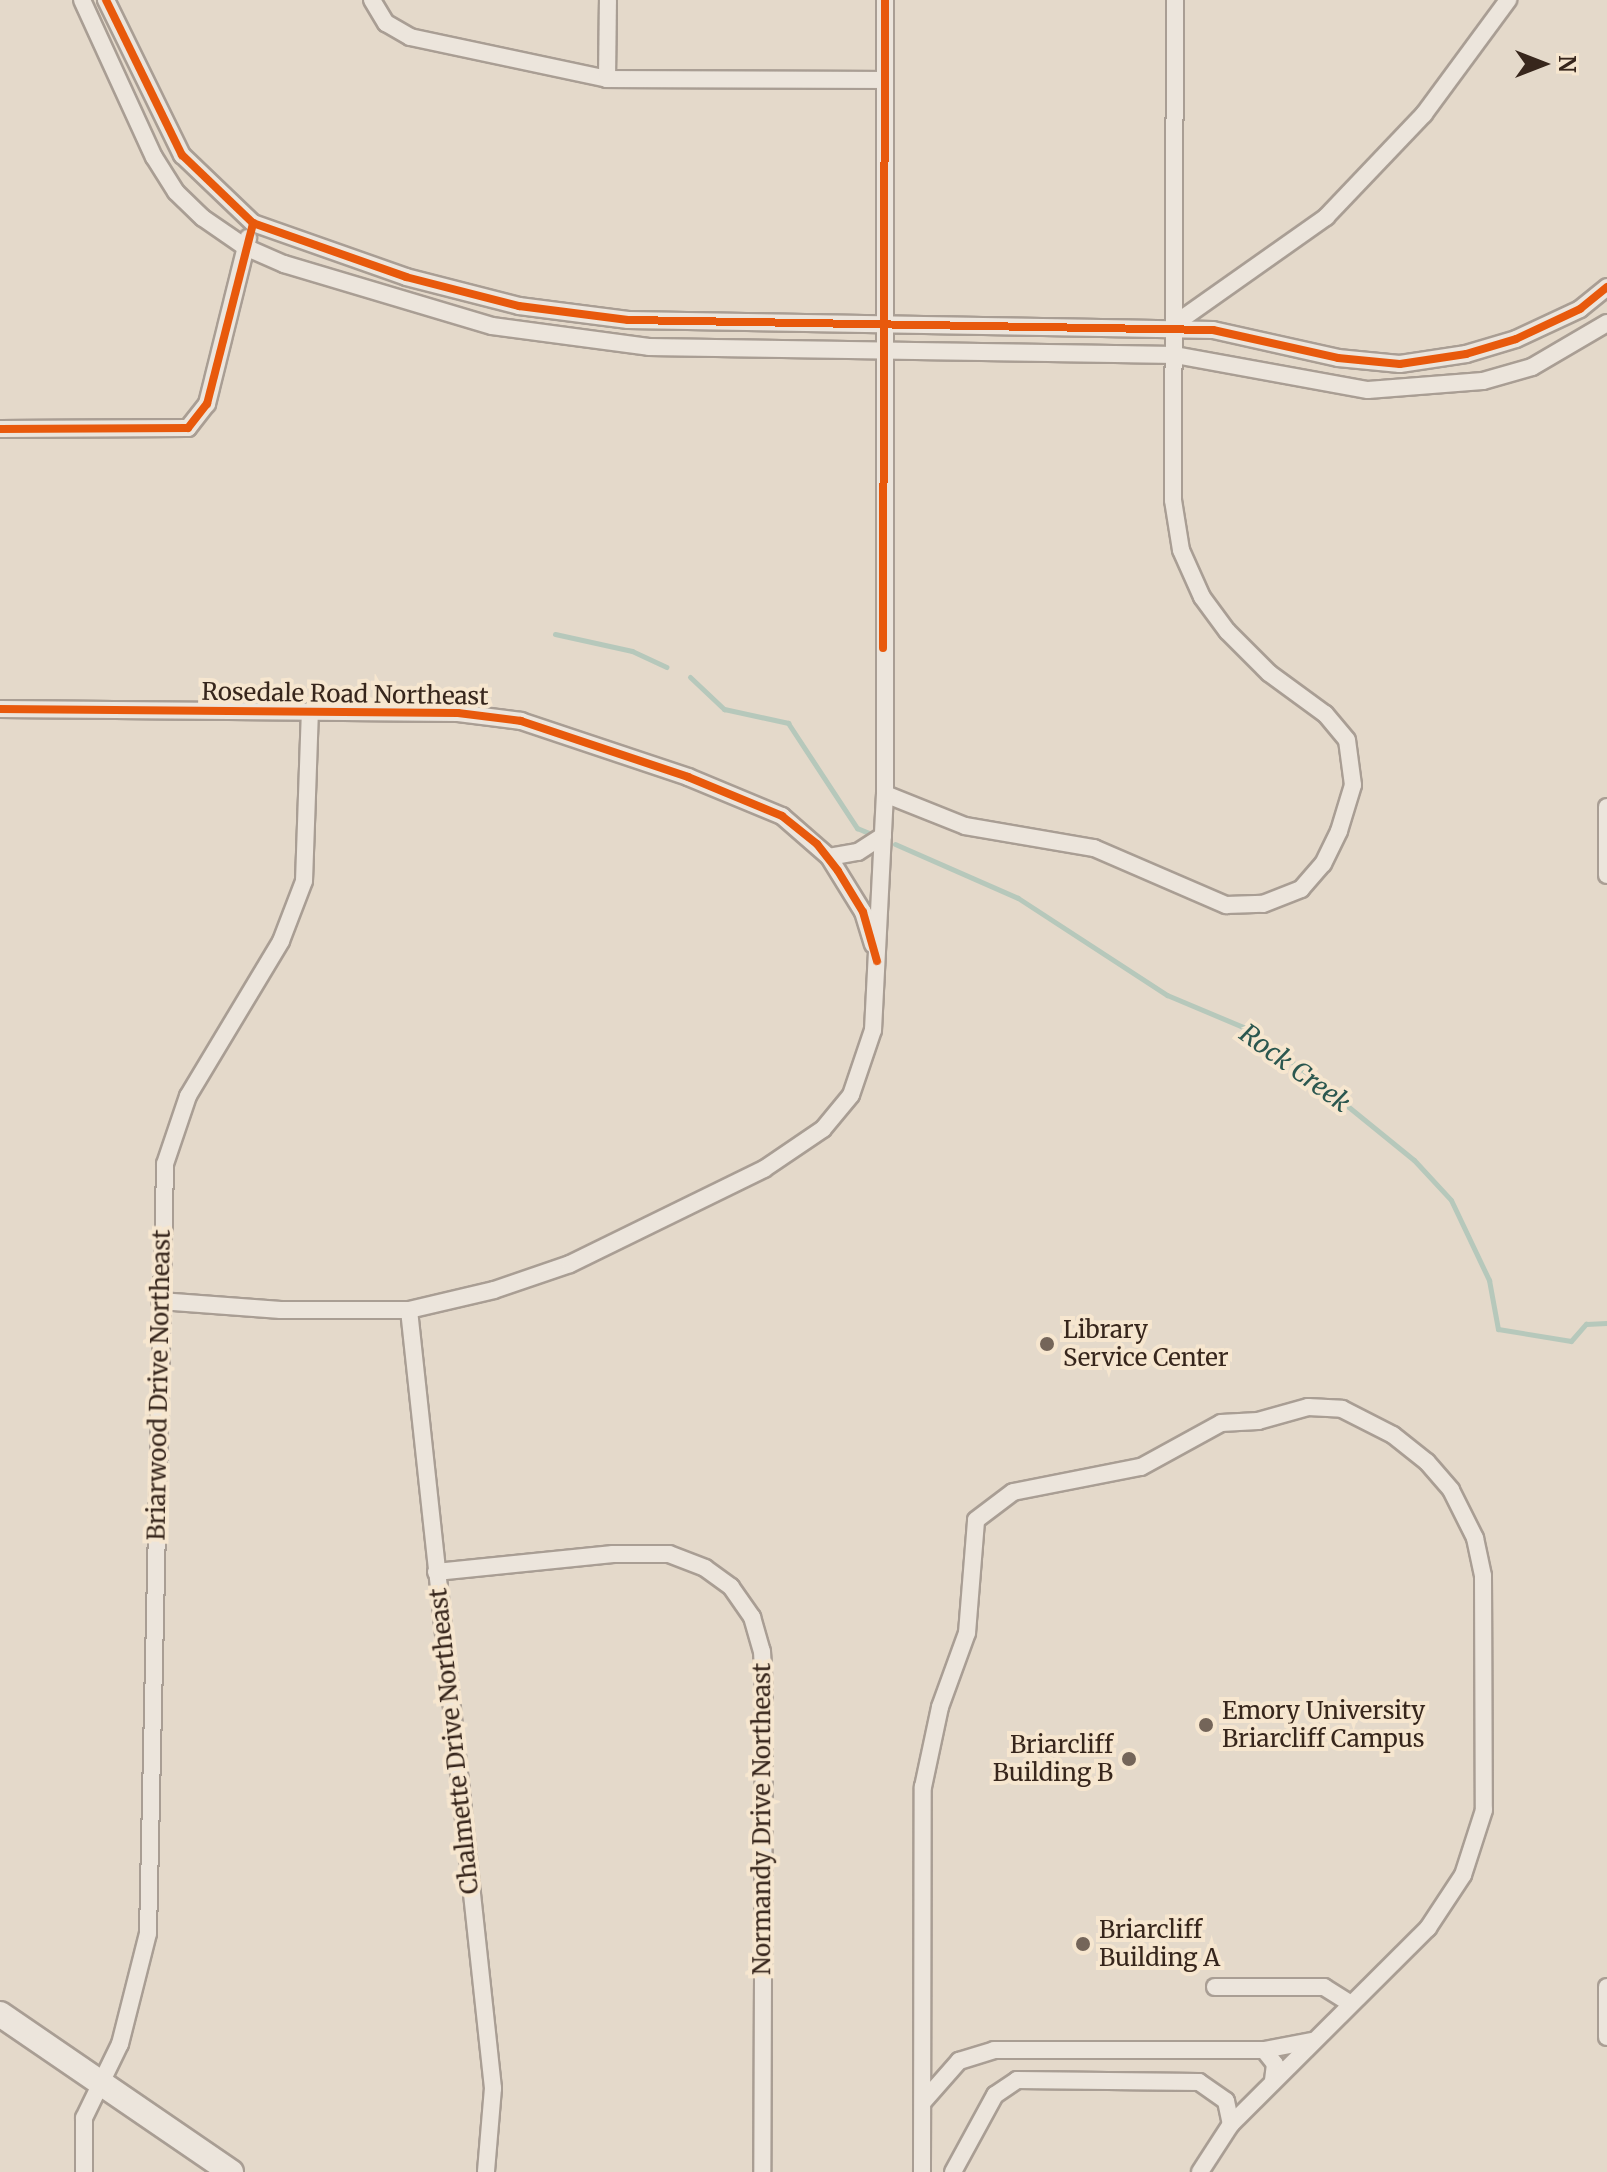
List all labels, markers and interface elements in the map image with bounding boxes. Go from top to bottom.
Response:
north arrow [1503,24,1583,104]
text: N [1553,55,1581,73]
street label: Rosedale Road Northeast [201,677,489,711]
water label: Rock Creek [1234,1017,1356,1119]
street label: Briarwood Drive Northeast [142,1229,176,1541]
place label: Library Service Center [1063,1316,1229,1372]
marker: Library Service Center [1038,1335,1056,1353]
street label: Chalmette Drive Northeast [424,1586,484,1896]
street label: Normandy Drive Northeast [748,1663,776,1975]
place label: Emory University Briarcliff Campus [1222,1697,1425,1753]
marker: Emory University Briarcliff Campus [1197,1716,1215,1734]
place label: Briarcliff Building B [993,1731,1113,1787]
marker: Briarcliff Building B [1120,1750,1138,1768]
place label: Briarcliff Building A [1099,1916,1220,1972]
marker: Briarcliff Building A [1074,1935,1092,1953]

